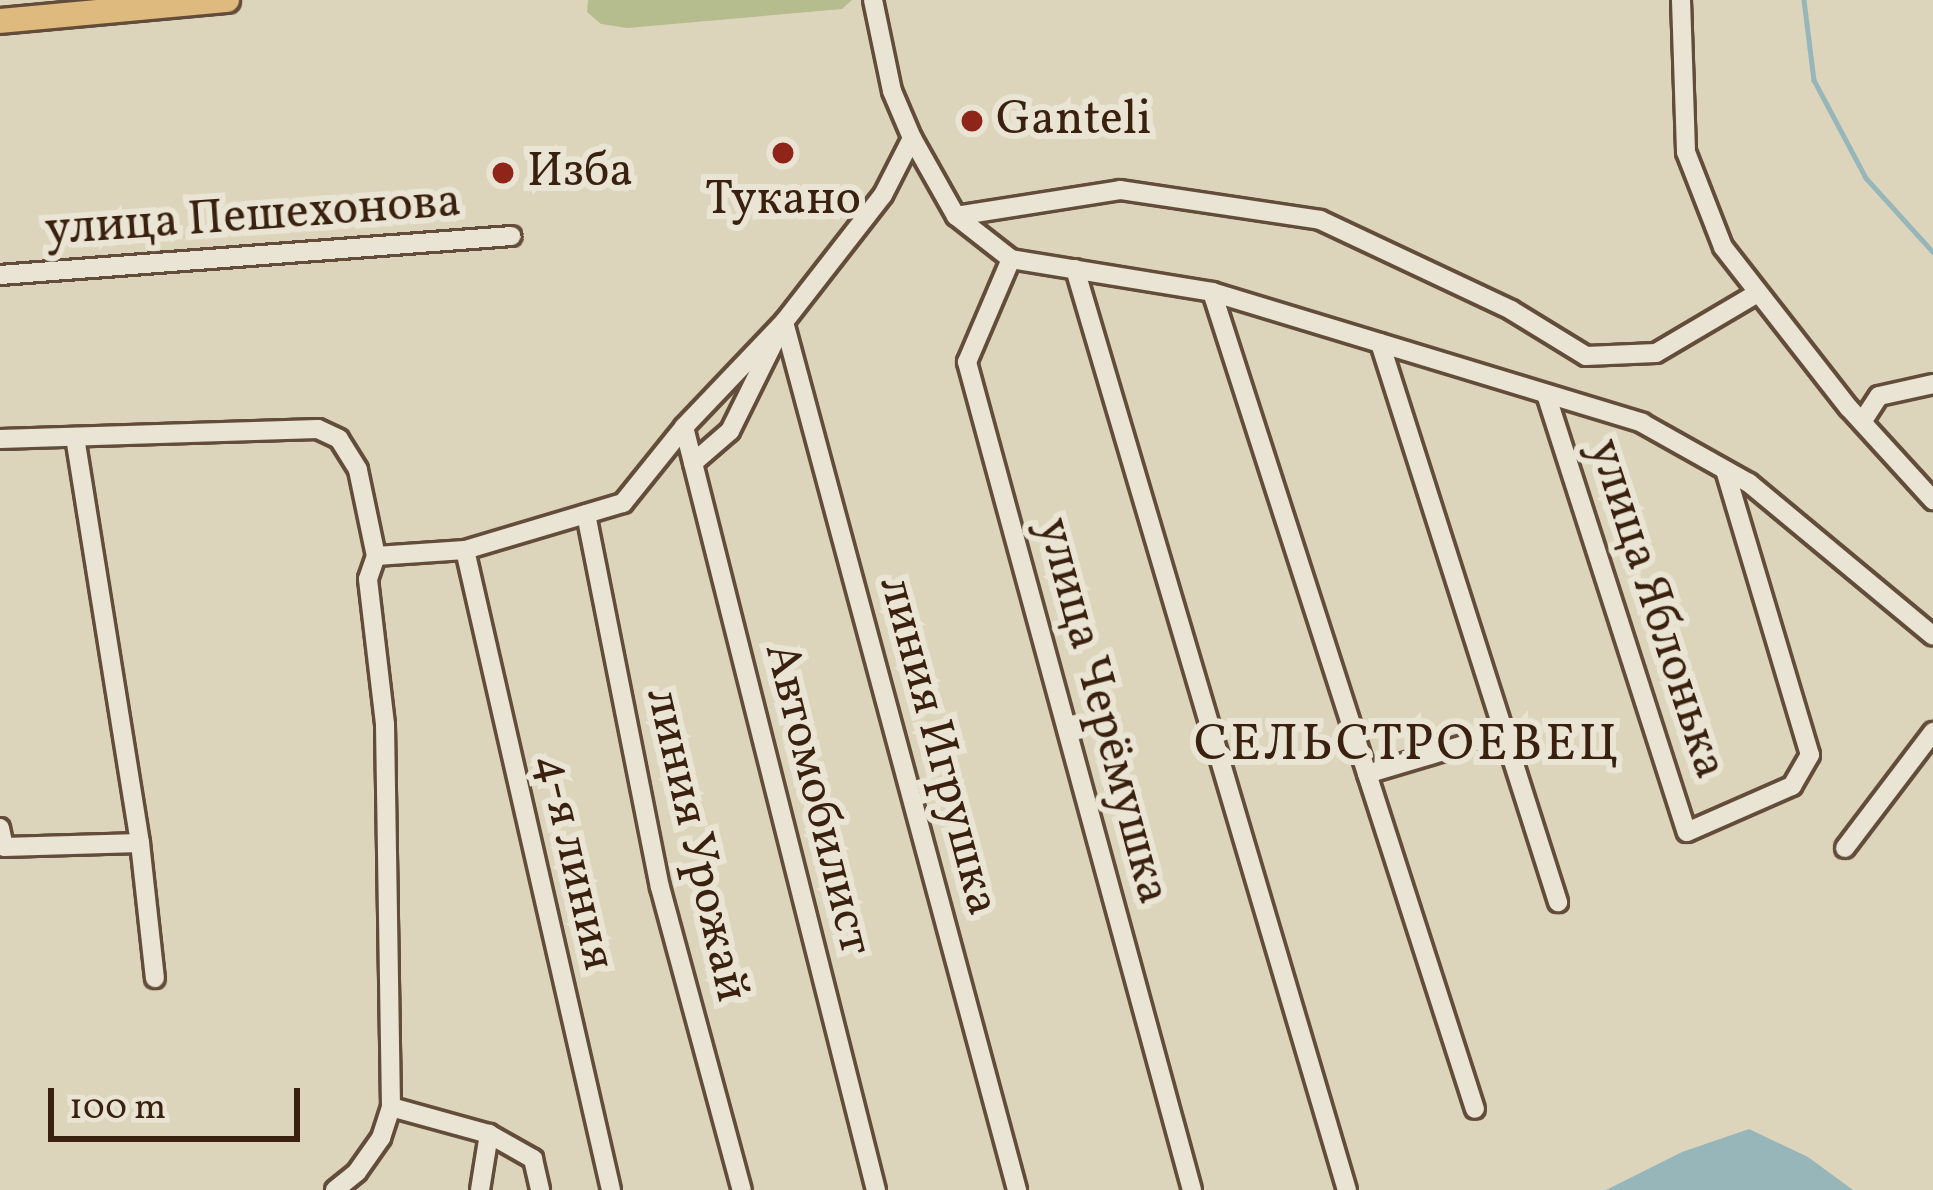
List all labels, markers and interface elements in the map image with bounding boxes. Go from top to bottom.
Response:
place label: Ganteli [996,92,1152,150]
marker: Ganteli [959,108,985,134]
marker: Тукано [770,140,796,166]
place label: Изба [527,144,633,202]
marker: Изба [490,160,516,186]
place label: Тукано [705,172,861,230]
street label: улица Пешехонова [43,174,463,260]
street label: улица Яблонька [1574,432,1738,786]
street label: улица Черёмушка [1023,512,1181,910]
street label: линия Игрушка [865,570,1011,922]
street label: Автомобилист [750,637,884,961]
street label: линия Урожай [632,683,760,1007]
district label: СЕЛЬСТРОЕВЕЦ [1194,715,1622,777]
street label: 4-я линия [521,748,627,976]
scale bar [54,1064,306,1138]
text: 100 m [69,1084,166,1134]

